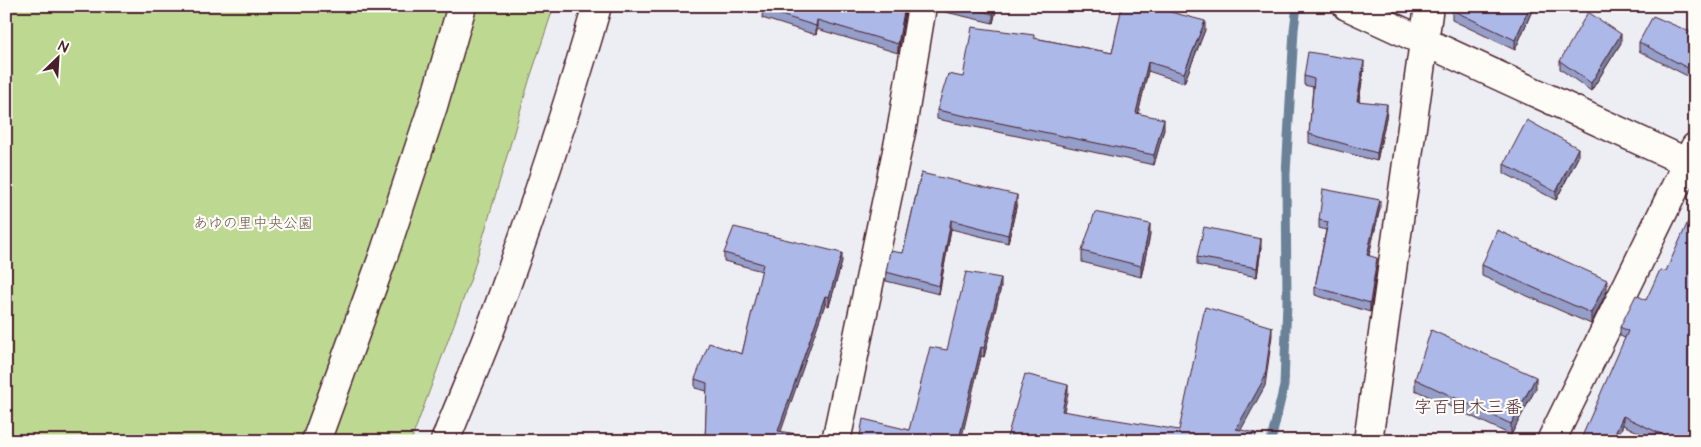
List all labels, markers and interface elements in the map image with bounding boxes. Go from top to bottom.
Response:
north arrow [32,32,82,82]
text: N [55,36,71,58]
park label: あゆの里中央公園 [193,213,313,234]
district label: 字百目木三番 [1414,395,1522,420]

